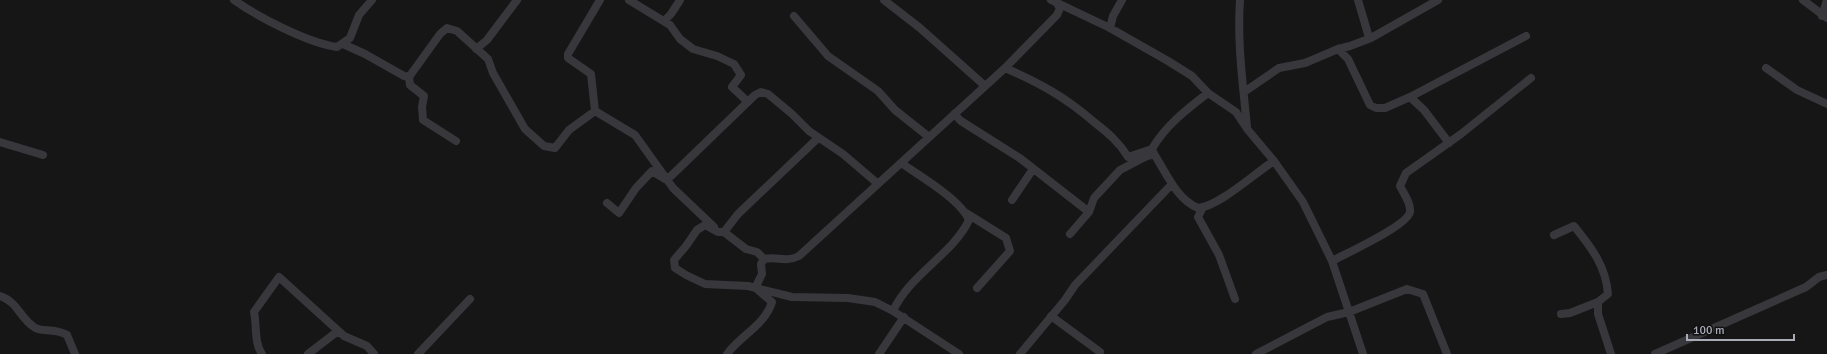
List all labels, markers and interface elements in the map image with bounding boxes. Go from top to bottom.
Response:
scale bar [1687,316,1794,342]
text: 100 m [1693,323,1725,338]

